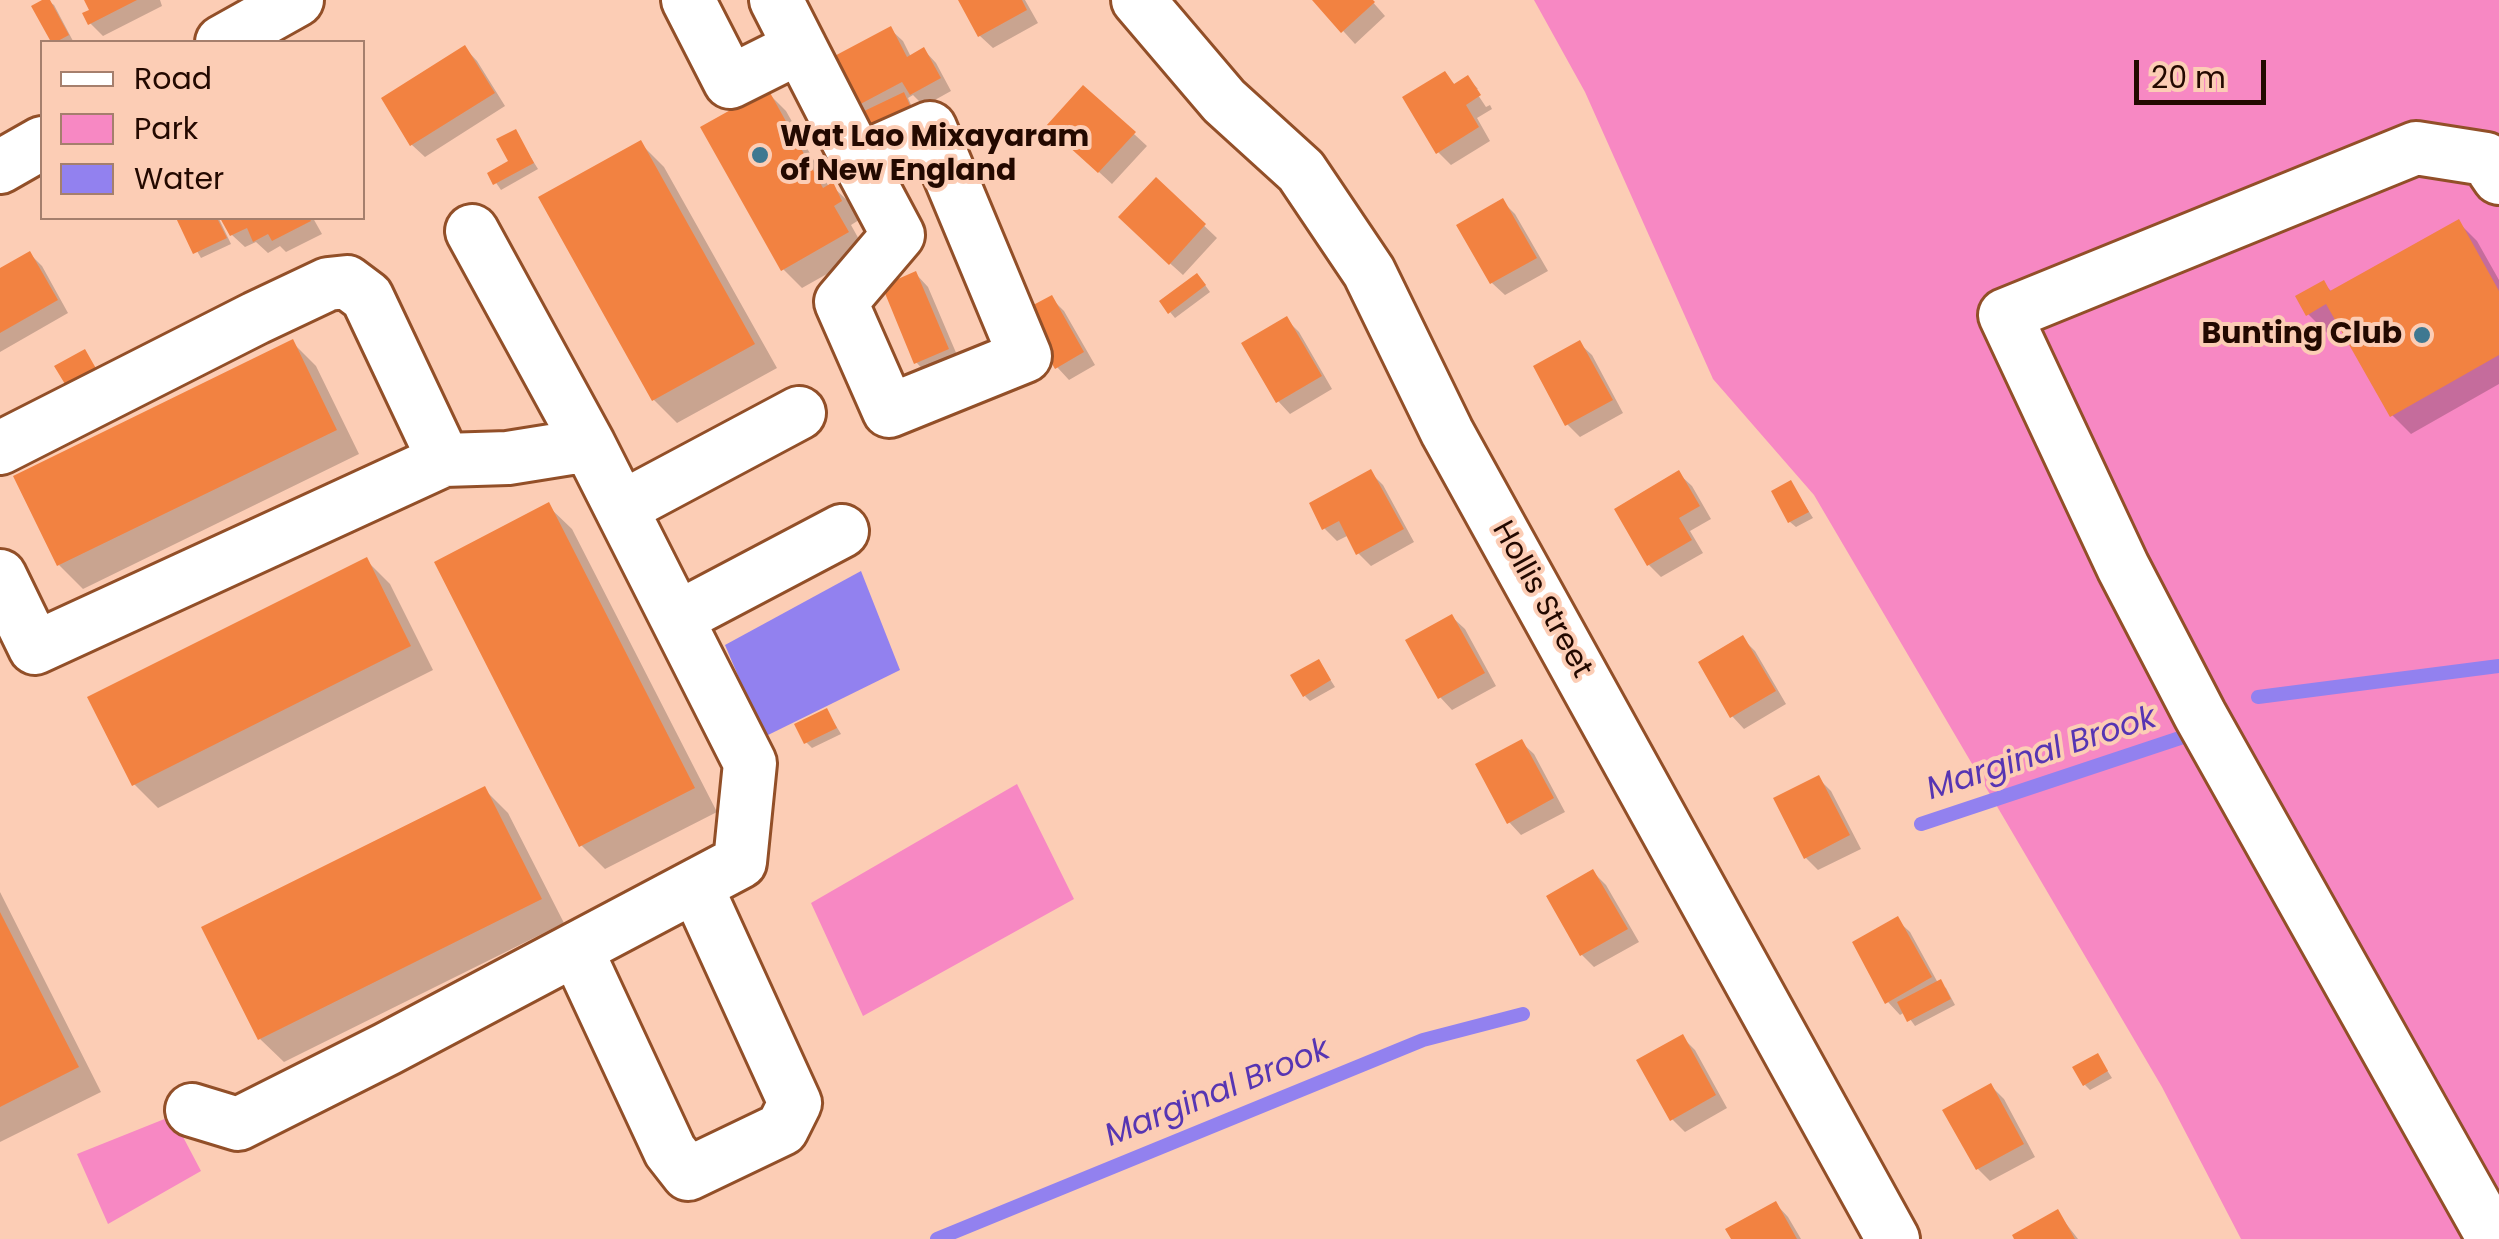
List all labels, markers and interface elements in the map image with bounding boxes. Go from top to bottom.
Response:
legend [40,40,365,220]
scale bar [2139,40,2272,102]
text: 20 m [2151,56,2226,99]
text: Road [134,57,212,100]
text: Park [134,107,198,150]
place label: Wat Lao Mixayaram of New England [780,120,1089,190]
marker: Wat Lao Mixayaram of New England [749,144,771,166]
text: Water [134,157,224,200]
place label: Bunting Club [2202,317,2402,353]
marker: Bunting Club [2411,324,2433,346]
street label: Hollis Street [1483,515,1599,685]
water label: Marginal Brook [1922,700,2162,810]
water label: Marginal Brook [1100,1031,1336,1157]

